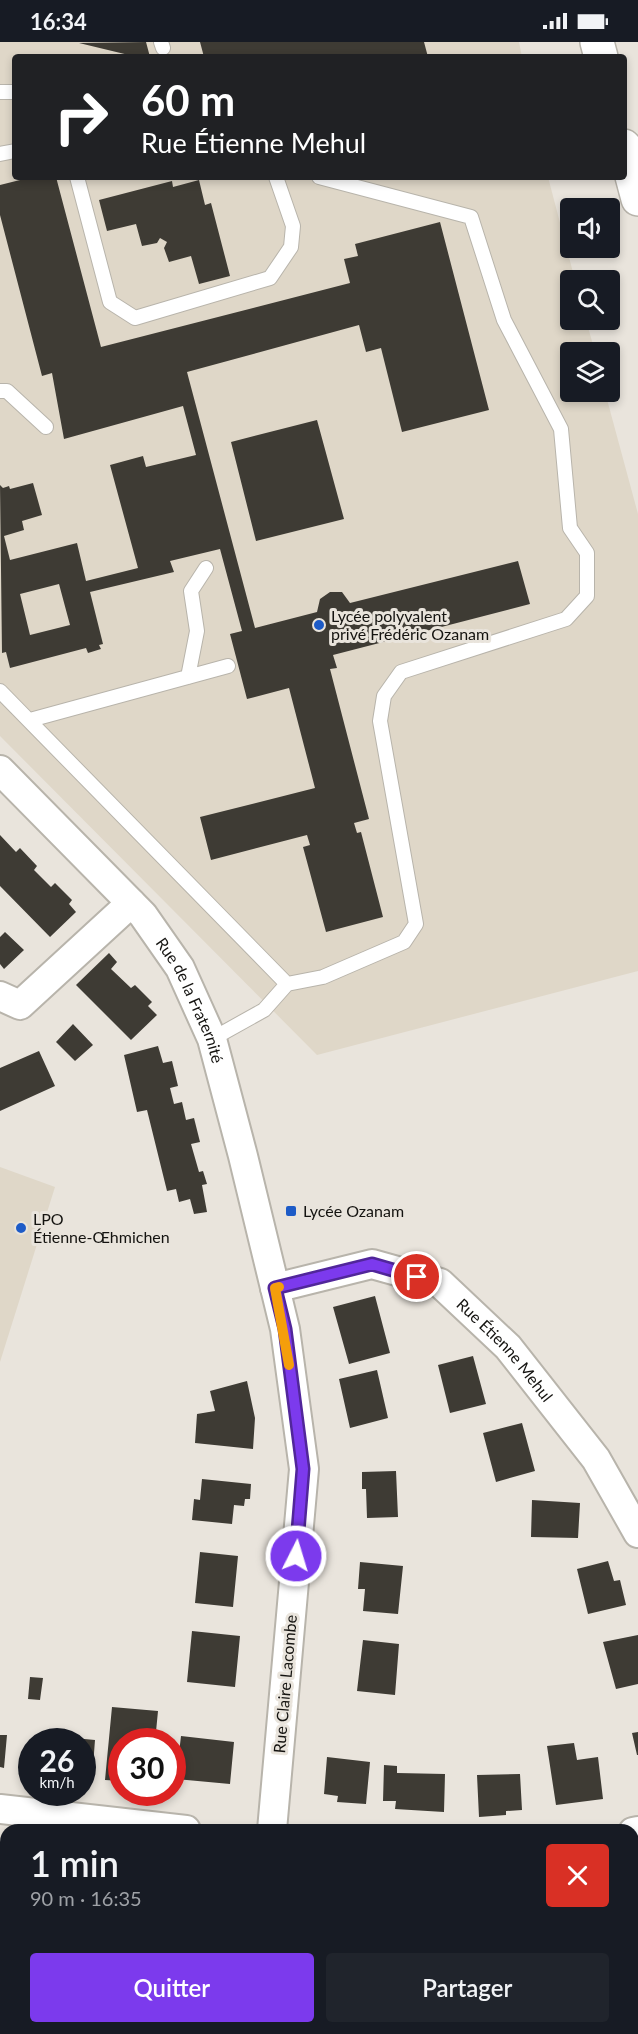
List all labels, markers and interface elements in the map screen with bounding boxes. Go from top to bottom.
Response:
text: 16:34 [30,8,87,35]
text: 60 m [141,75,235,125]
icon: right [42,78,120,156]
text: Rue Étienne Mehul [141,126,366,159]
map controls [560,198,620,402]
button: sound [560,198,620,258]
button: search [560,270,620,330]
button: layers [560,342,620,402]
place label: Lycée polyvalent privé Frédéric Ozanam [331,606,489,643]
marker: Lycée polyvalent privé Frédéric Ozanam [312,618,326,632]
street label: Rue de la Fraternité [153,934,228,1065]
place label: Lycée Ozanam [303,1201,404,1220]
marker: Lycée Ozanam [284,1204,298,1218]
place label: LPO Étienne-Œhmichen [33,1209,170,1246]
marker: LPO Étienne-Œhmichen [14,1221,28,1235]
pin [391,1251,442,1302]
icon: arrive [400,1260,433,1293]
street label: Rue Étienne Mehul [453,1294,557,1405]
position arrow [264,1524,328,1588]
street label: Rue Claire Lacombe [269,1614,300,1754]
speed limit sign: 30 [108,1728,186,1806]
text: 26 [40,1742,74,1778]
text: km/h [39,1773,75,1791]
text: 1 min [30,1841,119,1885]
button: close [546,1844,609,1907]
text: 90 m · 16:35 [30,1886,142,1910]
button: Quitter [30,1953,314,2022]
button: Partager [326,1953,609,2022]

